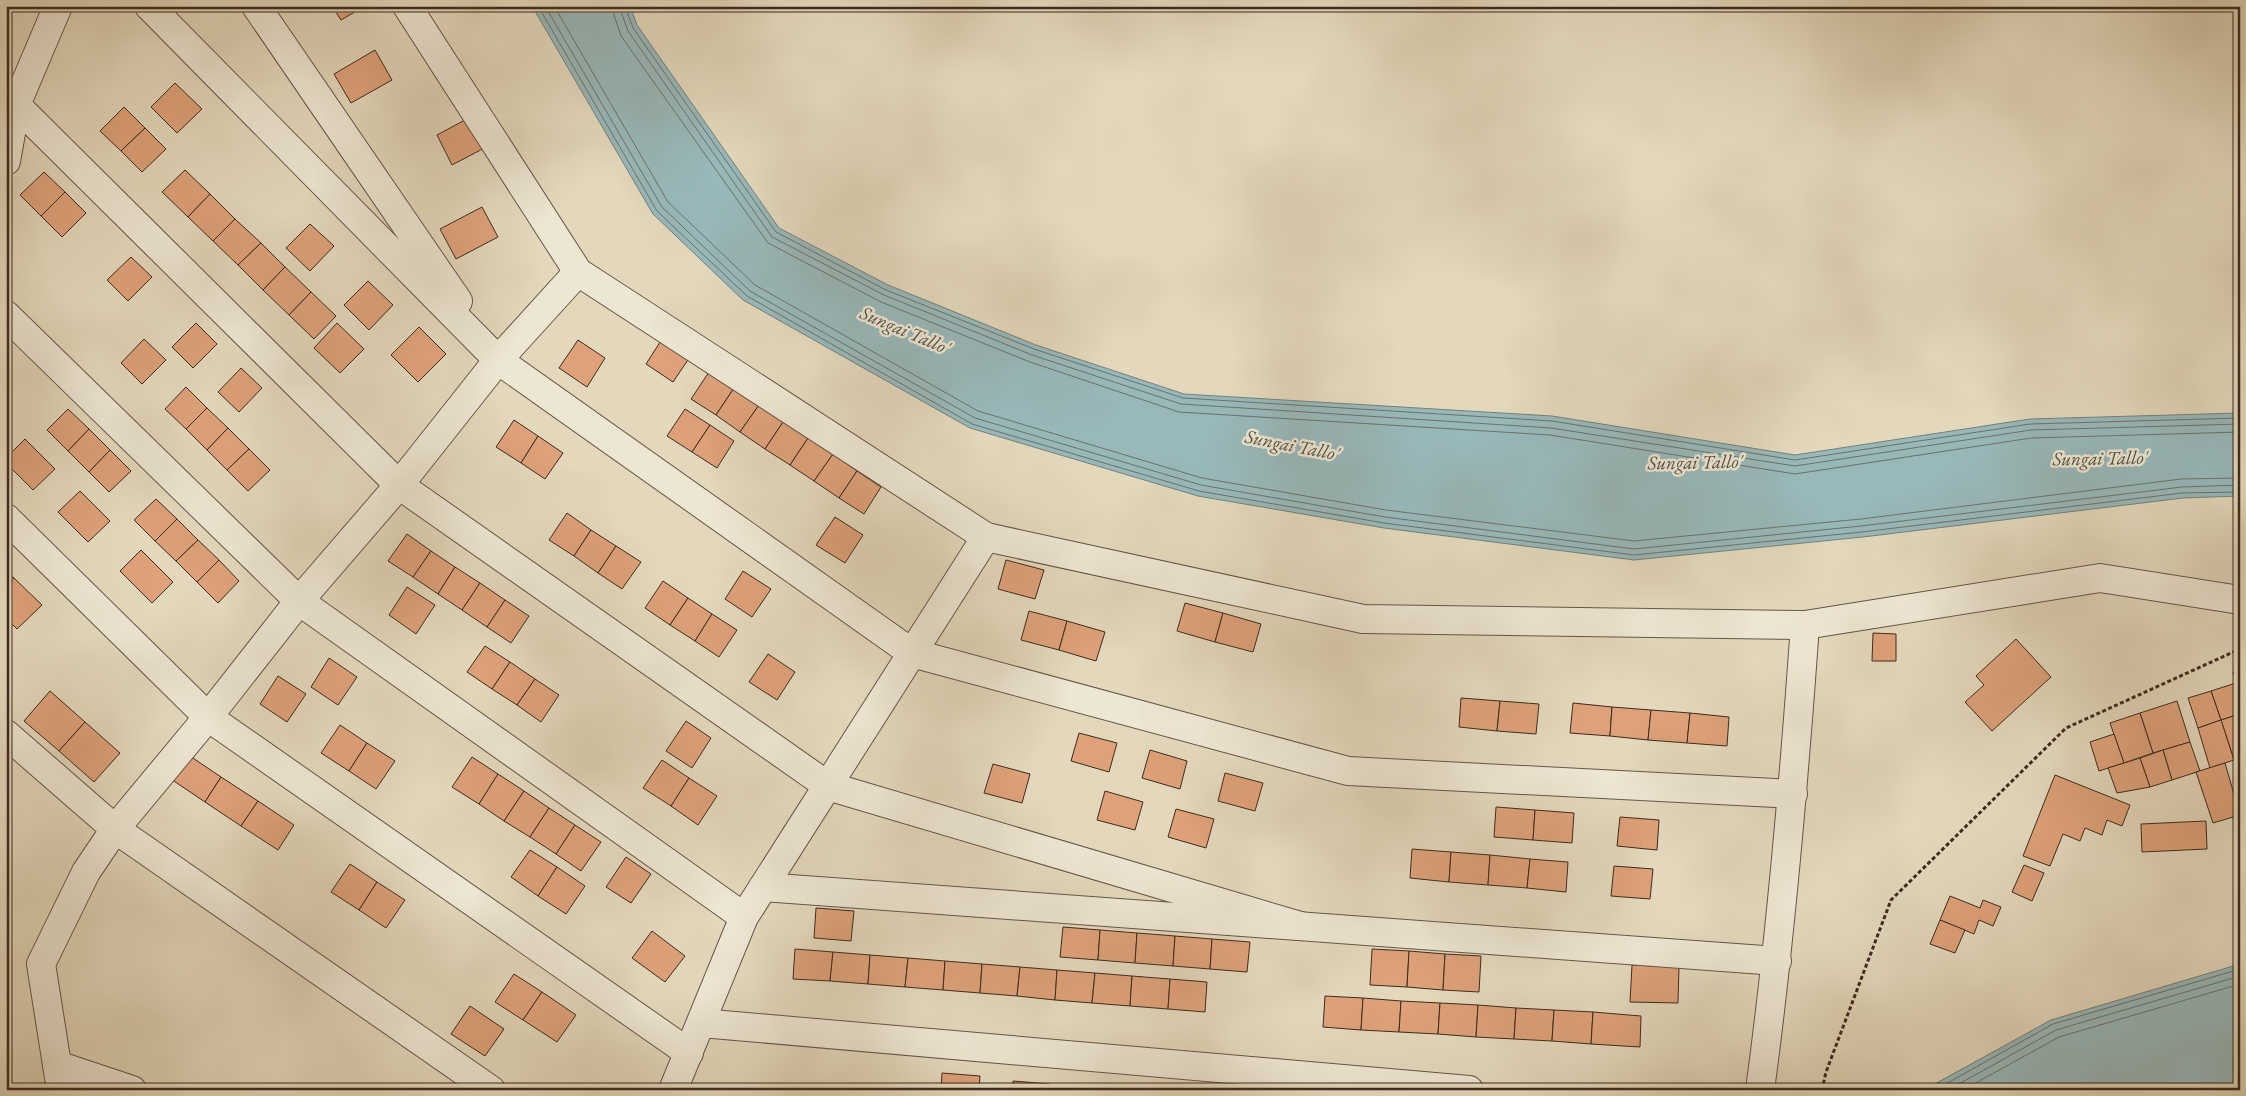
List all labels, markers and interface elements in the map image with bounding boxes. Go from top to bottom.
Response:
water label: Sungai Tallo' [855,300,956,361]
water label: Sungai Tallo' [1242,423,1343,467]
water label: Sungai Tallo' [2051,445,2150,471]
water label: Sungai Tallo' [1646,449,1745,475]

